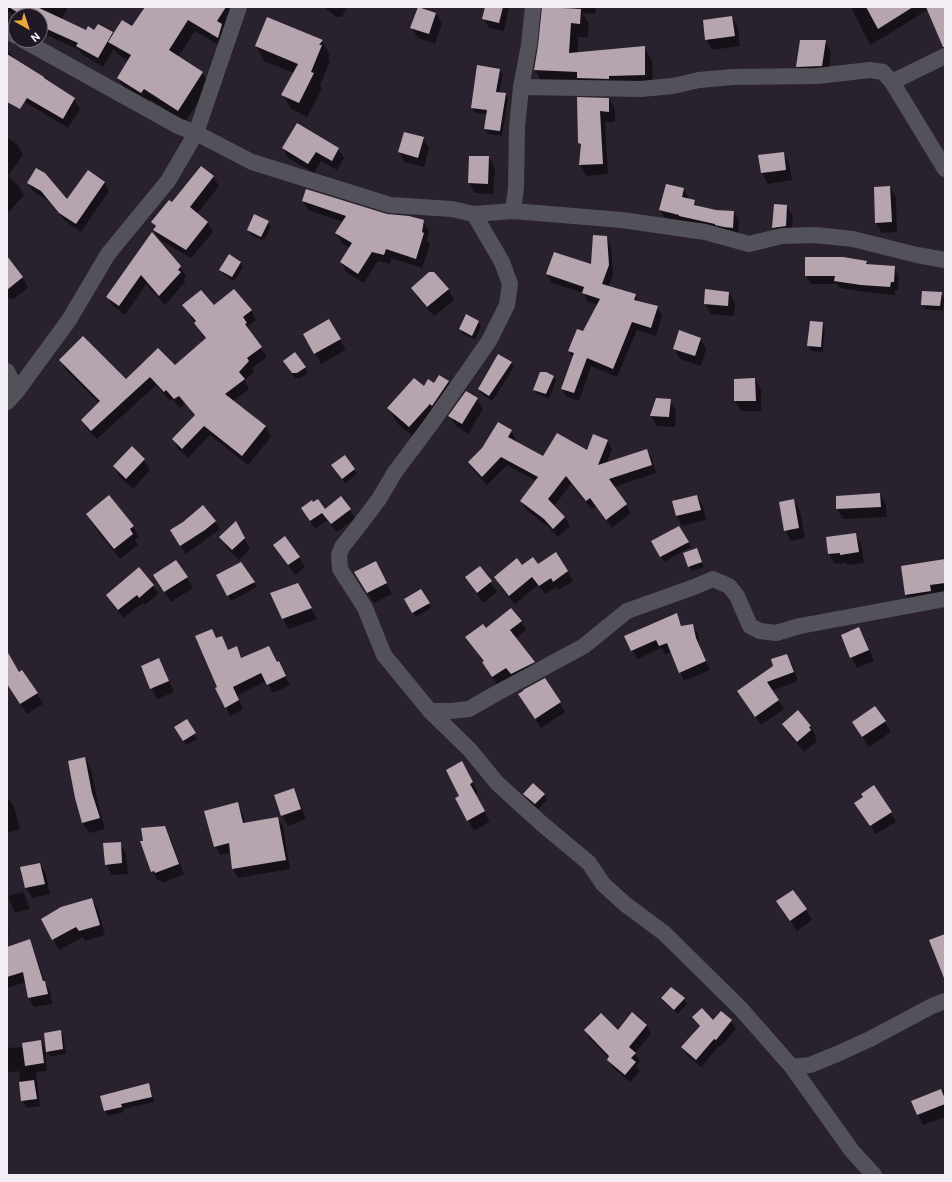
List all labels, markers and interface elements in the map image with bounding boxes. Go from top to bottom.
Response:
north arrow [8,8,48,48]
text: N [28,29,42,44]

